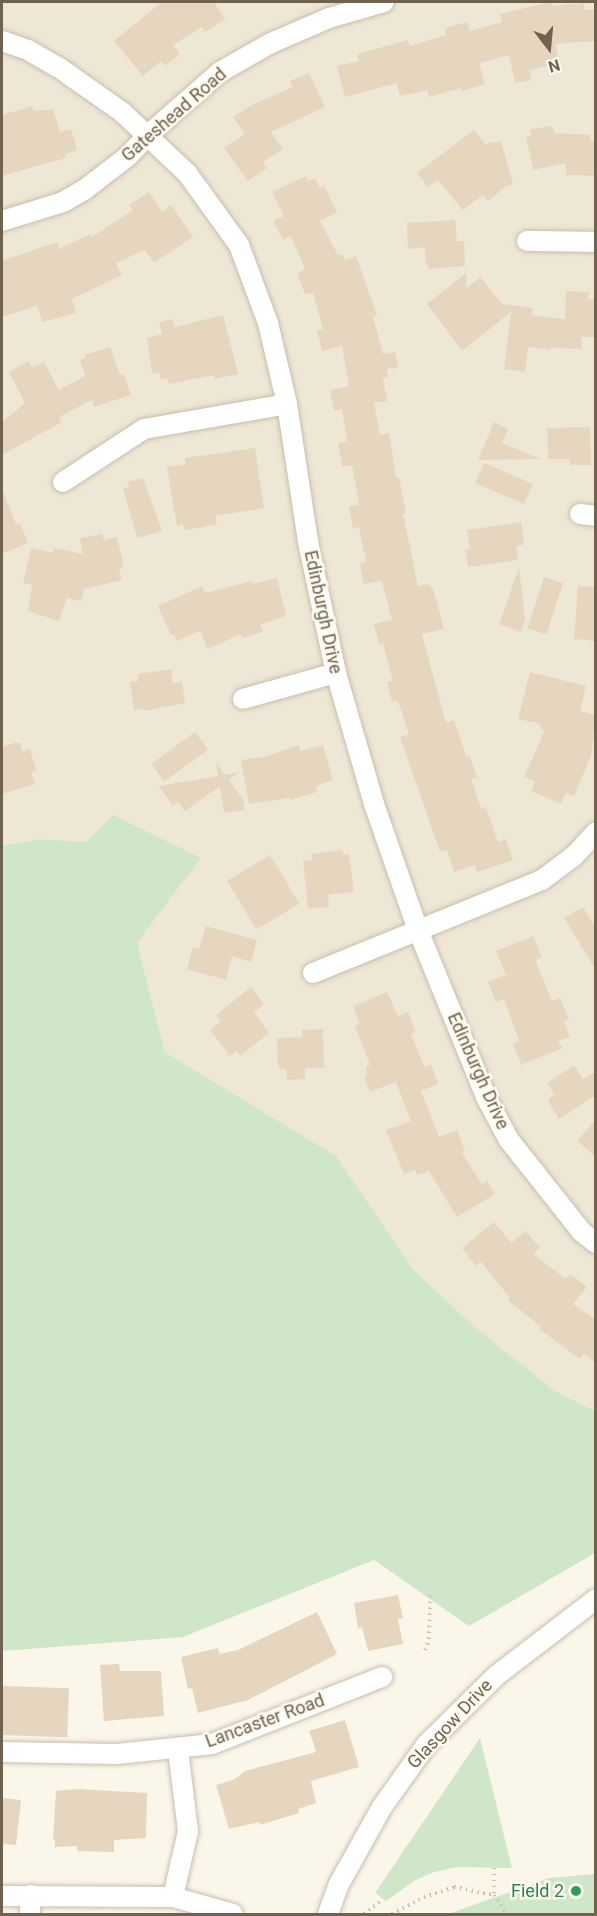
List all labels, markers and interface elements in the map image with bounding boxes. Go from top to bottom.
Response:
north arrow [519,18,579,78]
text: N [546,55,562,76]
street label: Gateshead Road [117,64,231,166]
street label: Edinburgh Drive [299,548,347,676]
street label: Edinburgh Drive [443,1009,513,1133]
street label: Glasgow Drive [403,1675,497,1773]
street label: Lancaster Road [202,1689,328,1753]
place label: Field 2 [511,1880,564,1902]
marker: Field 2 [569,1884,583,1898]

